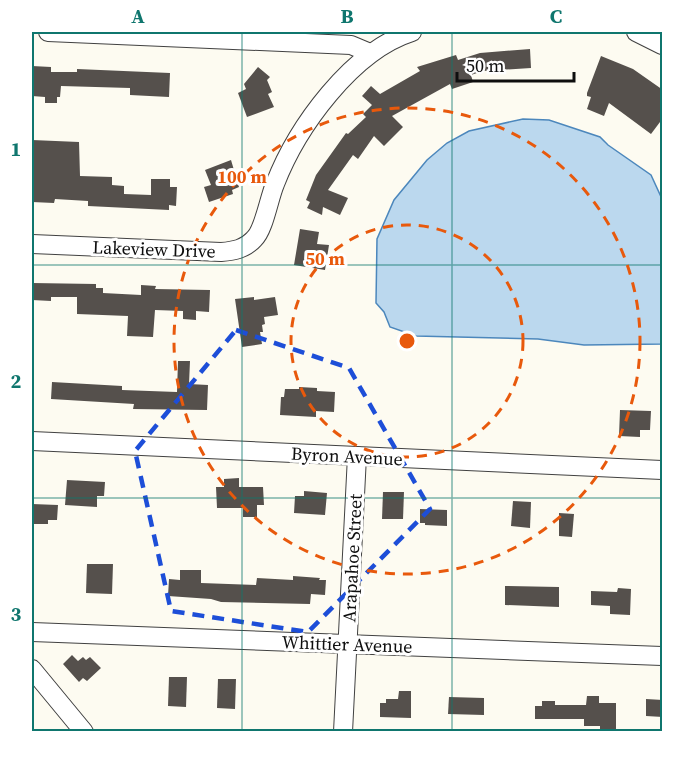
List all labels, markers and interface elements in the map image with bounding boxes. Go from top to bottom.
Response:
text: A [131,2,145,30]
text: B [340,2,354,30]
text: C [550,2,562,30]
scale bar [457,45,574,83]
text: 50 m [466,53,504,78]
text: 1 [11,135,21,163]
text: 100 m [217,164,267,189]
street label: Lakeview Drive [92,234,216,264]
text: 50 m [305,246,345,271]
centre of rings [397,331,417,351]
text: 2 [11,367,22,395]
street label: Byron Avenue [290,441,404,471]
street label: Arapahoe Street [336,493,368,623]
text: 3 [11,600,22,628]
street label: Whittier Avenue [281,629,413,659]

